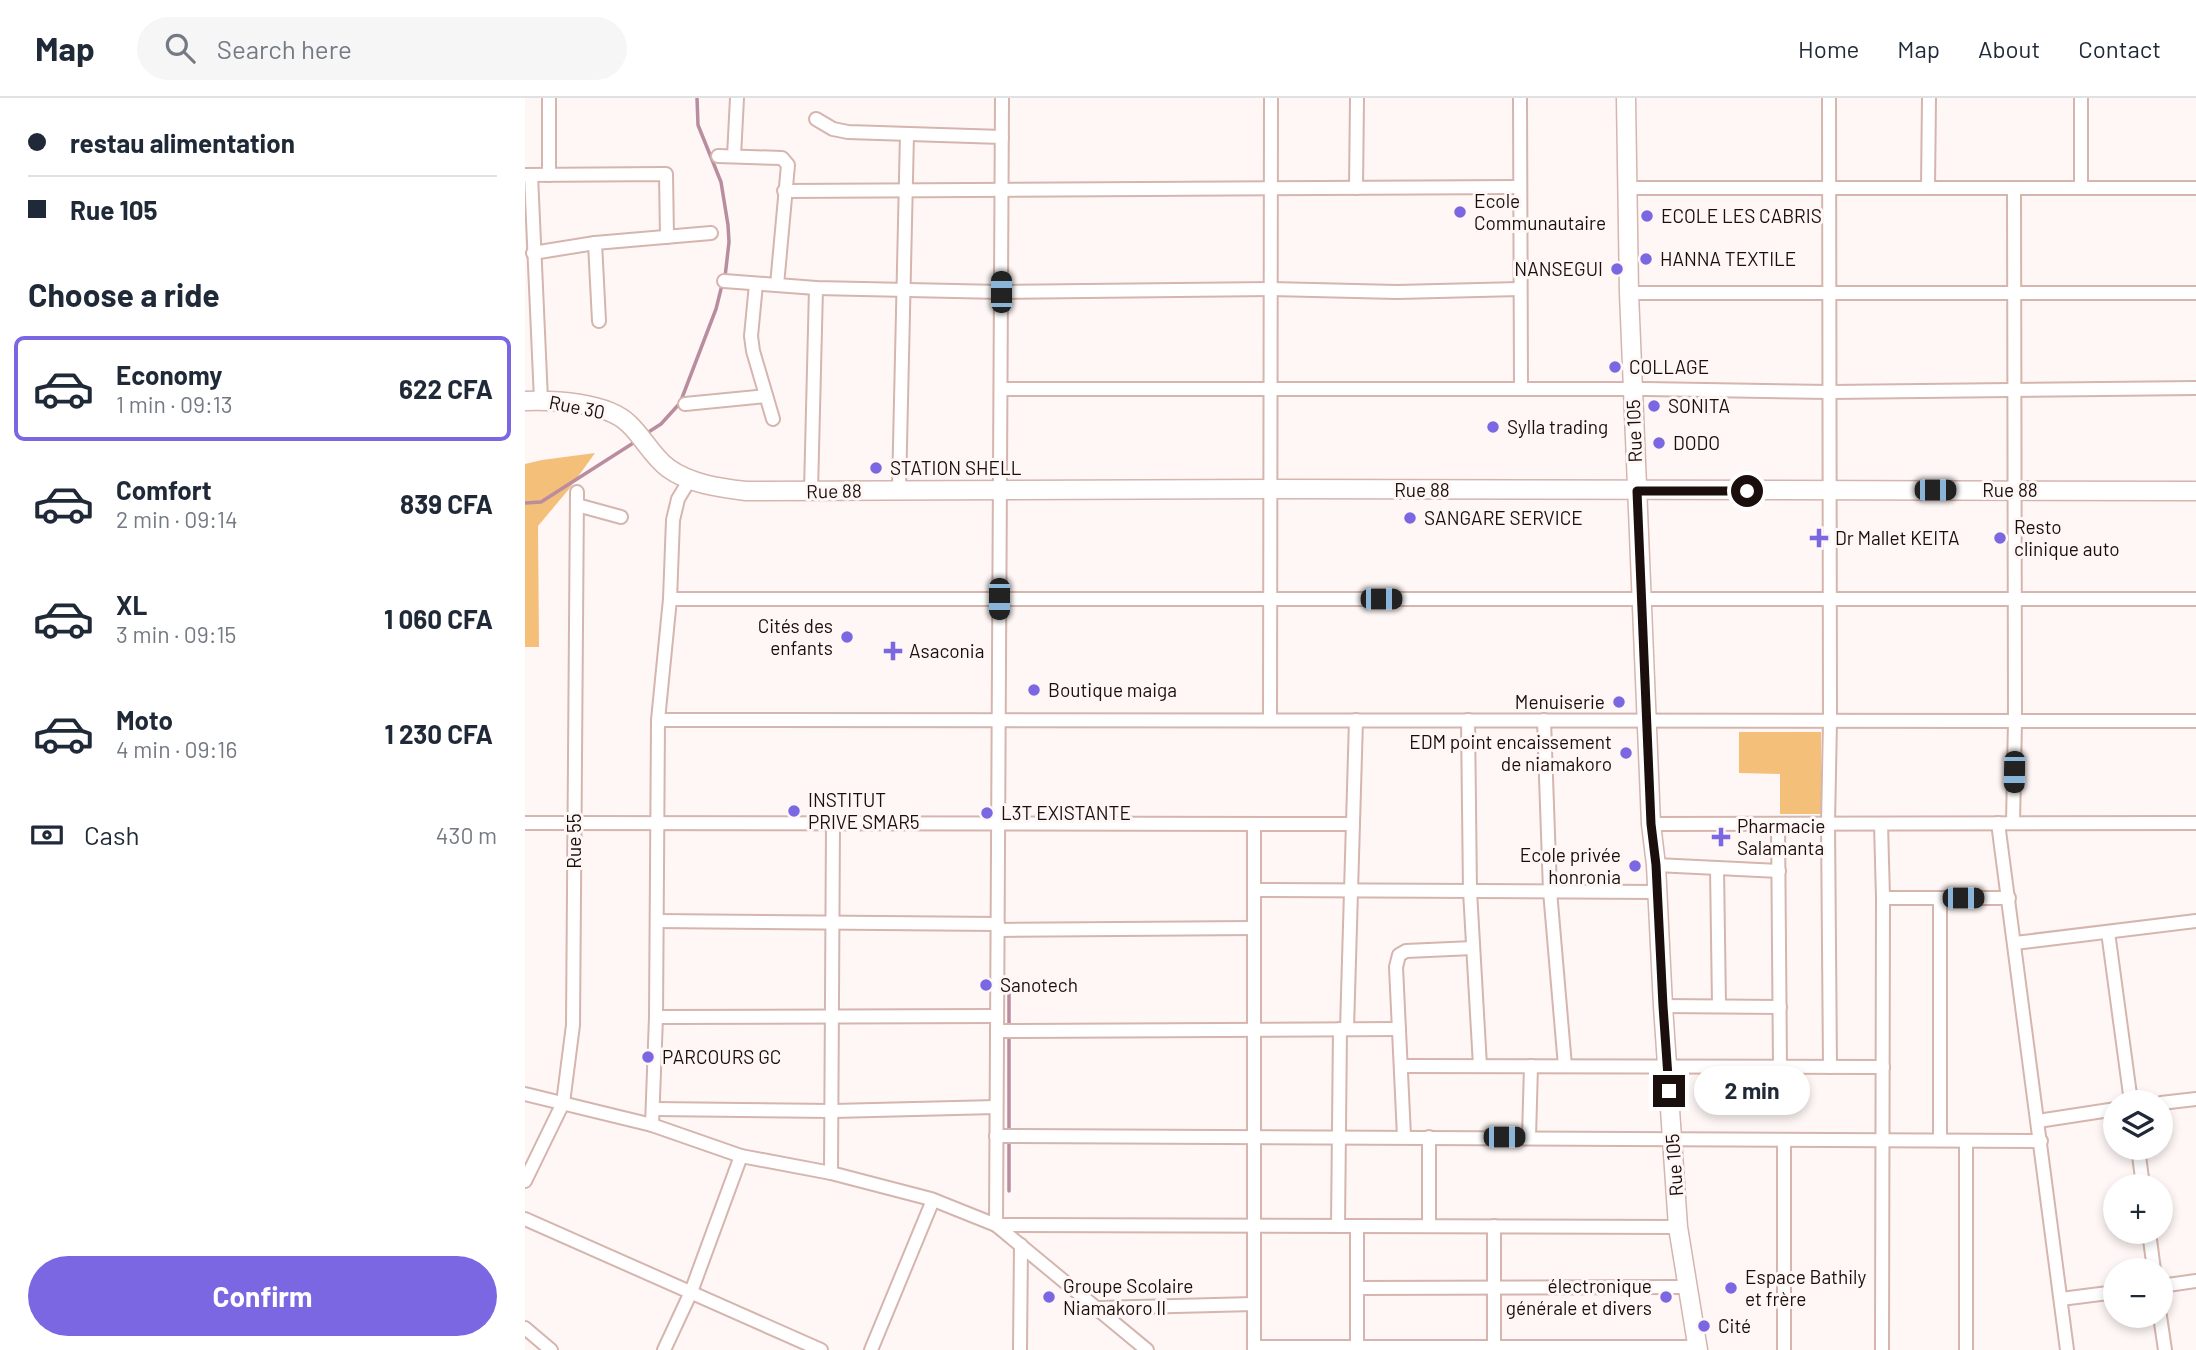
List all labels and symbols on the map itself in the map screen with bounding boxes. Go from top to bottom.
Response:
place label: Ecole Communautaire [1474,189,1606,234]
marker: Ecole Communautaire [1452,204,1468,220]
place label: ECOLE LES CABRIS [1661,204,1822,227]
marker: ECOLE LES CABRIS [1639,208,1655,224]
place label: HANNA TEXTILE [1660,247,1796,270]
marker: HANNA TEXTILE [1638,251,1654,267]
place label: NANSEGUI [1514,257,1603,280]
marker: NANSEGUI [1609,261,1625,277]
car [991,271,1012,313]
place label: COLLAGE [1629,355,1709,378]
marker: COLLAGE [1607,359,1623,375]
street label: Rue 30 [547,390,607,423]
place label: SONITA [1668,394,1730,417]
marker: SONITA [1646,398,1662,414]
street label: Rue 105 [1621,399,1646,463]
place label: Sylla trading [1507,415,1608,438]
marker: Sylla trading [1485,419,1501,435]
place label: DODO [1673,431,1720,454]
marker: DODO [1651,435,1667,451]
place label: STATION SHELL [890,456,1022,479]
marker: STATION SHELL [868,460,884,476]
route start [1731,475,1763,507]
street label: Rue 88 [1394,478,1450,501]
street label: Rue 88 [1982,478,2038,501]
street label: Rue 88 [806,479,862,502]
car [1915,480,1957,501]
place label: SANGARE SERVICE [1424,506,1583,529]
marker: SANGARE SERVICE [1402,510,1418,526]
place label: Resto clinique auto [2014,515,2120,560]
place label: Dr Mallet KEITA [1835,526,1960,549]
marker: Dr Mallet KEITA [1809,528,1829,548]
marker: Resto clinique auto [1992,530,2008,546]
car [989,578,1010,620]
car [1361,589,1403,610]
place label: Cités des enfants [758,614,833,659]
marker: Cités des enfants [839,629,855,645]
place label: Asaconia [909,639,984,662]
marker: Asaconia [883,641,903,661]
place label: Boutique maiga [1048,678,1177,701]
marker: Boutique maiga [1026,682,1042,698]
place label: Menuiserie [1515,690,1605,713]
marker: Menuiserie [1611,694,1627,710]
place label: EDM point encaissement de niamakoro [1409,730,1612,775]
marker: EDM point encaissement de niamakoro [1618,745,1634,761]
car [2004,751,2025,793]
place label: INSTITUT PRIVE SMAR5 [808,788,920,833]
place label: L3T EXISTANTE [1001,801,1131,824]
marker: INSTITUT PRIVE SMAR5 [786,803,802,819]
marker: L3T EXISTANTE [979,805,995,821]
street label: Rue 55 [562,813,585,869]
place label: Pharmacie Salamanta [1737,814,1825,859]
marker: Pharmacie Salamanta [1711,827,1731,847]
place label: Ecole privée honronia [1520,843,1621,888]
marker: Ecole privée honronia [1627,858,1643,874]
car [1943,888,1985,909]
place label: Sanotech [1000,973,1078,996]
marker: Sanotech [978,977,994,993]
place label: PARCOURS GC [662,1045,781,1068]
marker: PARCOURS GC [640,1049,656,1065]
callout: 2 min [1693,1066,1809,1116]
route end [1653,1075,1685,1107]
car [1484,1127,1526,1148]
street label: Rue 105 [1660,1133,1687,1197]
place label: Espace Bathily et frère [1745,1265,1866,1310]
place label: Groupe Scolaire Niamakoro II [1063,1274,1193,1319]
place label: électronique générale et divers [1506,1274,1652,1319]
marker: Espace Bathily et frère [1723,1280,1739,1296]
marker: Groupe Scolaire Niamakoro II [1041,1289,1057,1305]
marker: électronique générale et divers [1658,1289,1674,1305]
place label: Cité [1718,1314,1751,1337]
marker: Cité [1696,1318,1712,1334]

